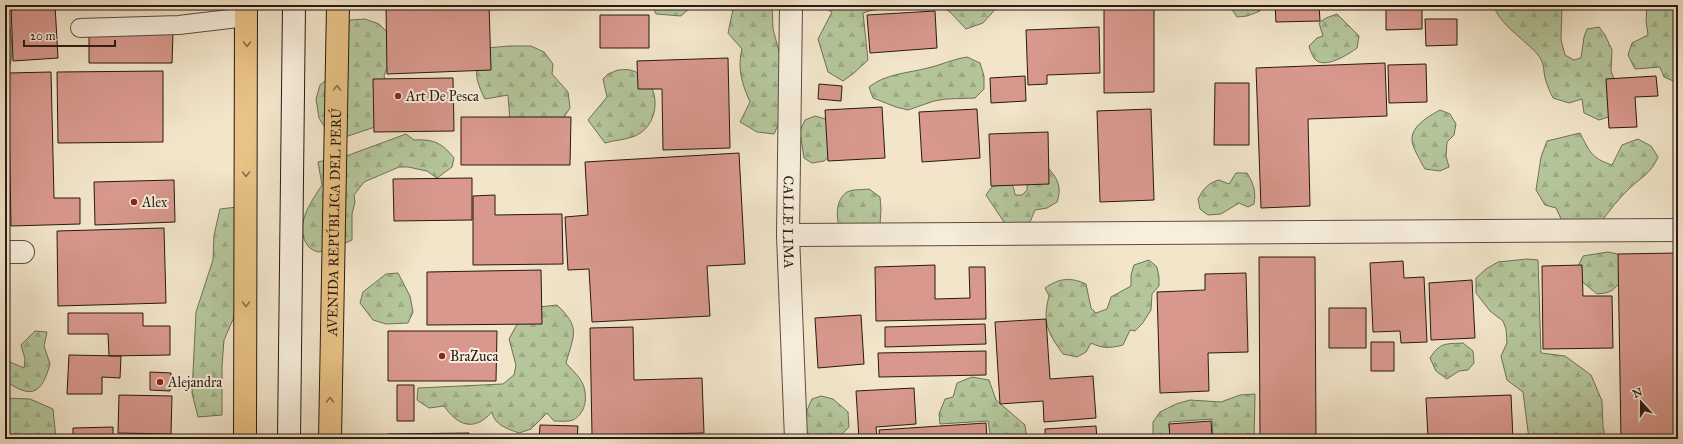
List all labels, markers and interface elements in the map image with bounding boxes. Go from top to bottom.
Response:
scale bar [24,22,115,48]
text: 20 m [30,29,56,43]
one-way arrow [243,41,251,47]
one-way arrow [333,85,341,91]
place label: Art De Pesca [405,88,479,105]
marker: Art De Pesca [393,91,403,101]
street label: AVENIDA REPÚBLICA DEL PERÚ [323,107,345,337]
one-way arrow [242,171,250,177]
street label: CALLE LIMA [779,175,798,269]
place label: Alex [141,194,168,211]
marker: Alex [129,197,139,207]
one-way arrow [242,301,250,307]
place label: BraZuca [450,348,498,365]
marker: BraZuca [437,351,447,361]
place label: Alejandra [167,374,222,391]
marker: Alejandra [155,377,165,387]
north arrow [1621,382,1661,422]
text: N [1631,385,1645,401]
one-way arrow [326,397,334,403]

